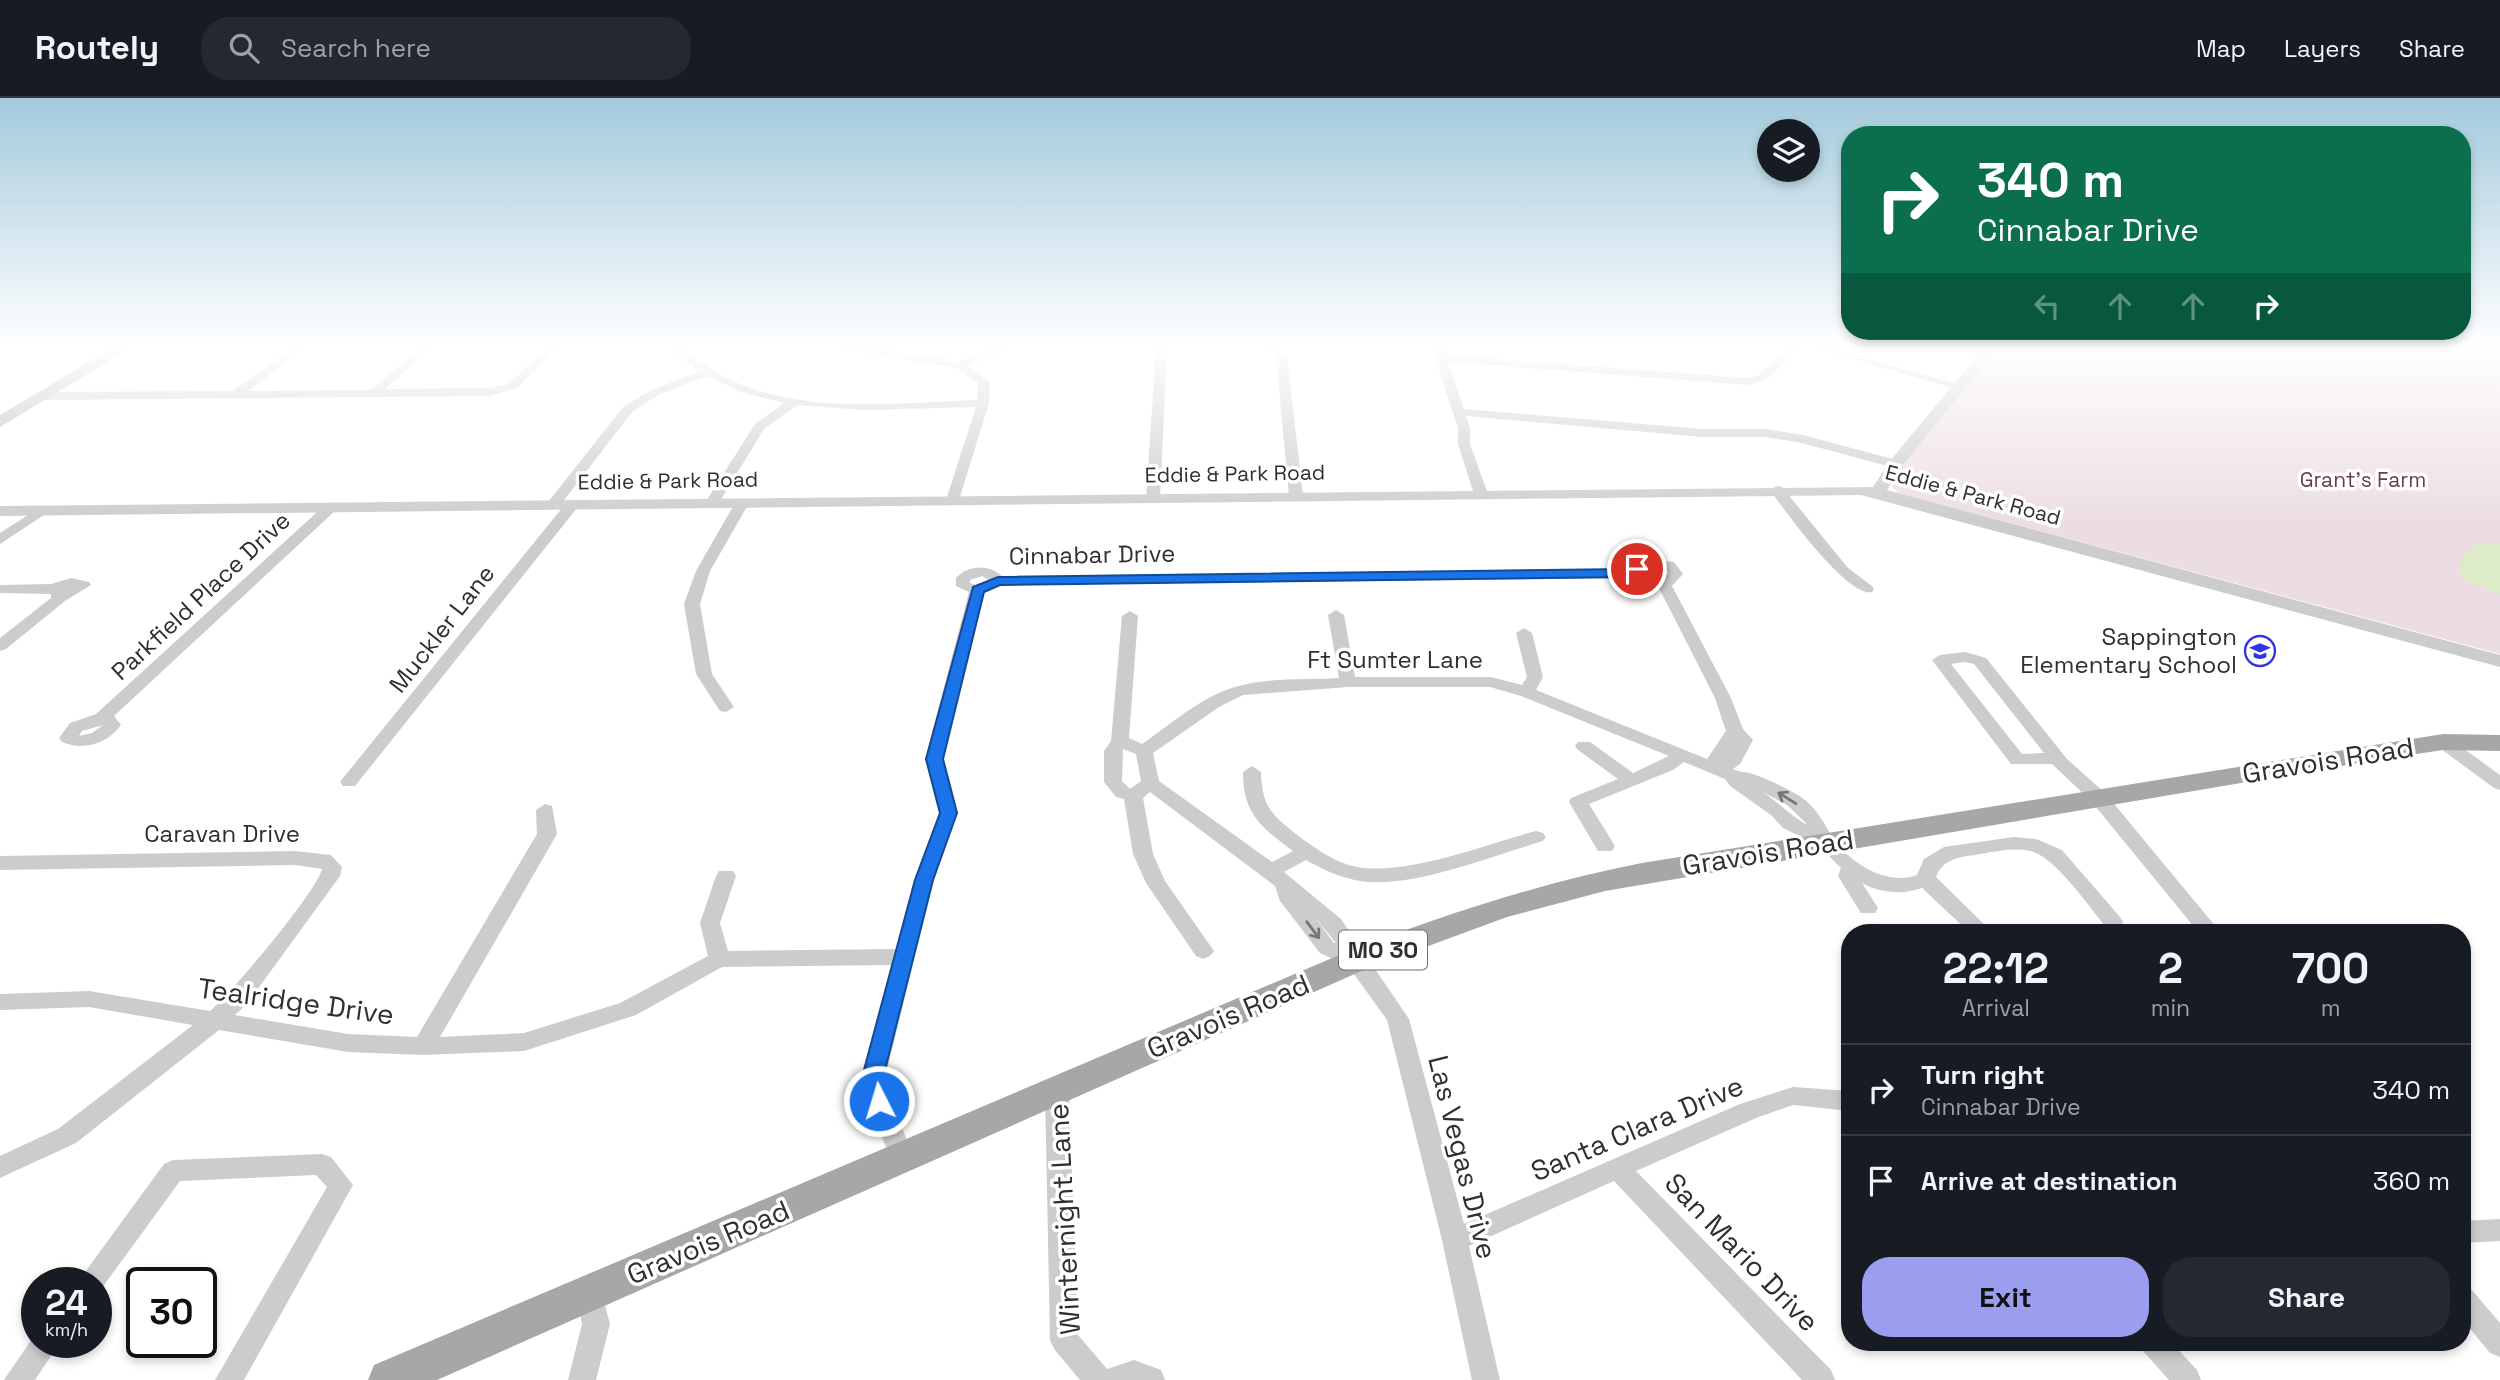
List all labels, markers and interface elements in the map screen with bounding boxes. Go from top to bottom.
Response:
search box [201,17,691,80]
text: Routely [35,27,159,69]
icon: search [225,29,263,67]
text: Search here [281,31,431,65]
text: Map [2196,33,2246,64]
text: Layers [2284,33,2361,64]
text: Share [2399,33,2465,64]
map controls [1757,119,1820,182]
button: layers [1757,119,1820,182]
text: 340 m [1977,149,2124,211]
icon: right [1862,154,1953,245]
text: Cinnabar Drive [1977,210,2199,250]
icon: left [2028,287,2066,325]
icon: ahead [2101,287,2139,325]
icon: ahead [2174,287,2212,325]
icon: right [2247,287,2285,325]
street label: Eddie & Park Road [1144,458,1325,489]
street label: Eddie & Park Road [1882,458,2064,531]
street label: Eddie & Park Road [577,465,758,496]
park label: Grant's Farm [2300,466,2426,493]
street label: Parkfield Place Drive [105,505,297,687]
street label: Cinnabar Drive [1008,538,1175,571]
pin [1607,539,1667,599]
icon: arrive [1618,550,1656,588]
street label: Muckler Lane [382,559,501,699]
place label: Sappington Elementary School [2020,621,2237,680]
school or university icon: Sappington Elementary School [2243,634,2277,668]
street label: Ft Sumter Lane [1307,644,1483,675]
street label: Gravois Road [2240,729,2416,791]
one-way arrow [1778,790,1798,804]
street label: Caravan Drive [144,818,300,849]
street label: Gravois Road [1680,821,1856,883]
one-way arrow [1306,920,1321,939]
road number: MO 30 [1339,930,1427,970]
text: 22:12 [1943,942,2049,995]
text: 2 [2158,942,2183,995]
text: 700 [2292,942,2369,995]
street label: Gravois Road [1141,966,1315,1066]
street label: Tealridge Drive [196,969,396,1033]
text: Arrival [1962,993,2030,1023]
text: min [2151,993,2190,1023]
text: m [2321,993,2340,1023]
street label: Las Vegas Drive [1420,1051,1506,1263]
text: Turn right [1921,1058,2045,1092]
position arrow [842,1064,916,1138]
street label: Santa Clara Drive [1525,1067,1749,1189]
icon: right [1862,1071,1900,1109]
text: 340 m [2372,1073,2450,1107]
text: Cinnabar Drive [1921,1092,2081,1122]
street label: Winternight Lane [1040,1102,1088,1336]
icon: arrive [1862,1162,1900,1200]
text: Arrive at destination [1921,1164,2178,1198]
text: 360 m [2373,1164,2450,1198]
street label: San Mario Drive [1657,1165,1827,1339]
street label: Gravois Road [621,1192,795,1292]
button: Exit [1862,1257,2149,1337]
button: Share [2163,1257,2450,1337]
speed limit sign: 30 [126,1267,217,1358]
text: 24 [45,1281,88,1325]
text: km/h [45,1318,88,1341]

